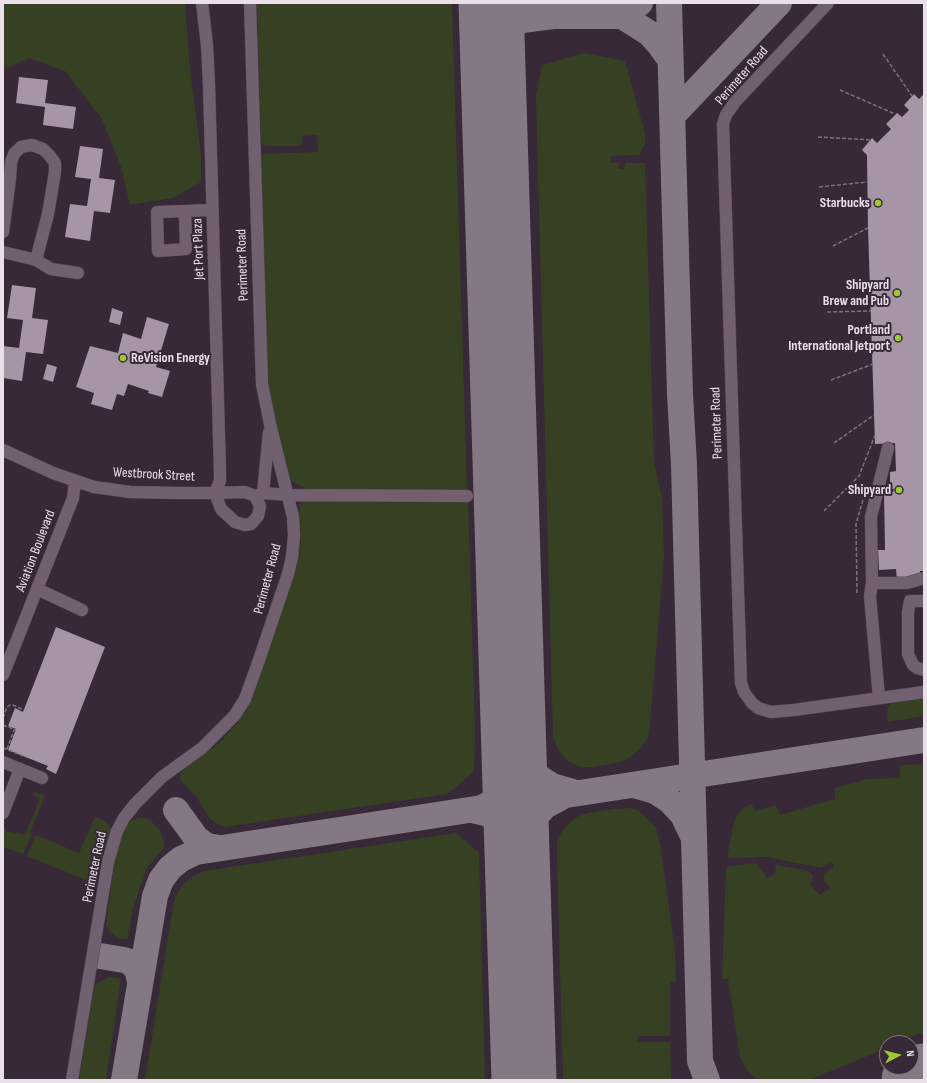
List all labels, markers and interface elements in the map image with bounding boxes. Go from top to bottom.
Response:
street label: Perimeter Road [712,43,772,109]
place label: Starbucks [820,195,870,211]
marker: Starbucks [873,198,883,208]
street label: Jet Port Plaza [190,218,208,280]
street label: Perimeter Road [233,229,253,301]
place label: Shipyard Brew and Pub [823,277,889,310]
marker: Shipyard Brew and Pub [892,288,902,298]
place label: Portland International Jetport [788,322,890,354]
marker: Portland International Jetport [893,333,903,343]
place label: ReVision Energy [131,350,210,366]
marker: ReVision Energy [118,353,128,363]
street label: Perimeter Road [707,387,727,459]
street label: Westbrook Street [113,464,195,486]
place label: Shipyard [848,482,891,498]
marker: Shipyard [894,485,904,495]
street label: Aviation Boulevard [13,508,59,594]
street label: Perimeter Road [251,542,285,616]
street label: Perimeter Road [79,830,111,904]
north arrow [879,1035,919,1075]
text: N [904,1050,917,1057]

